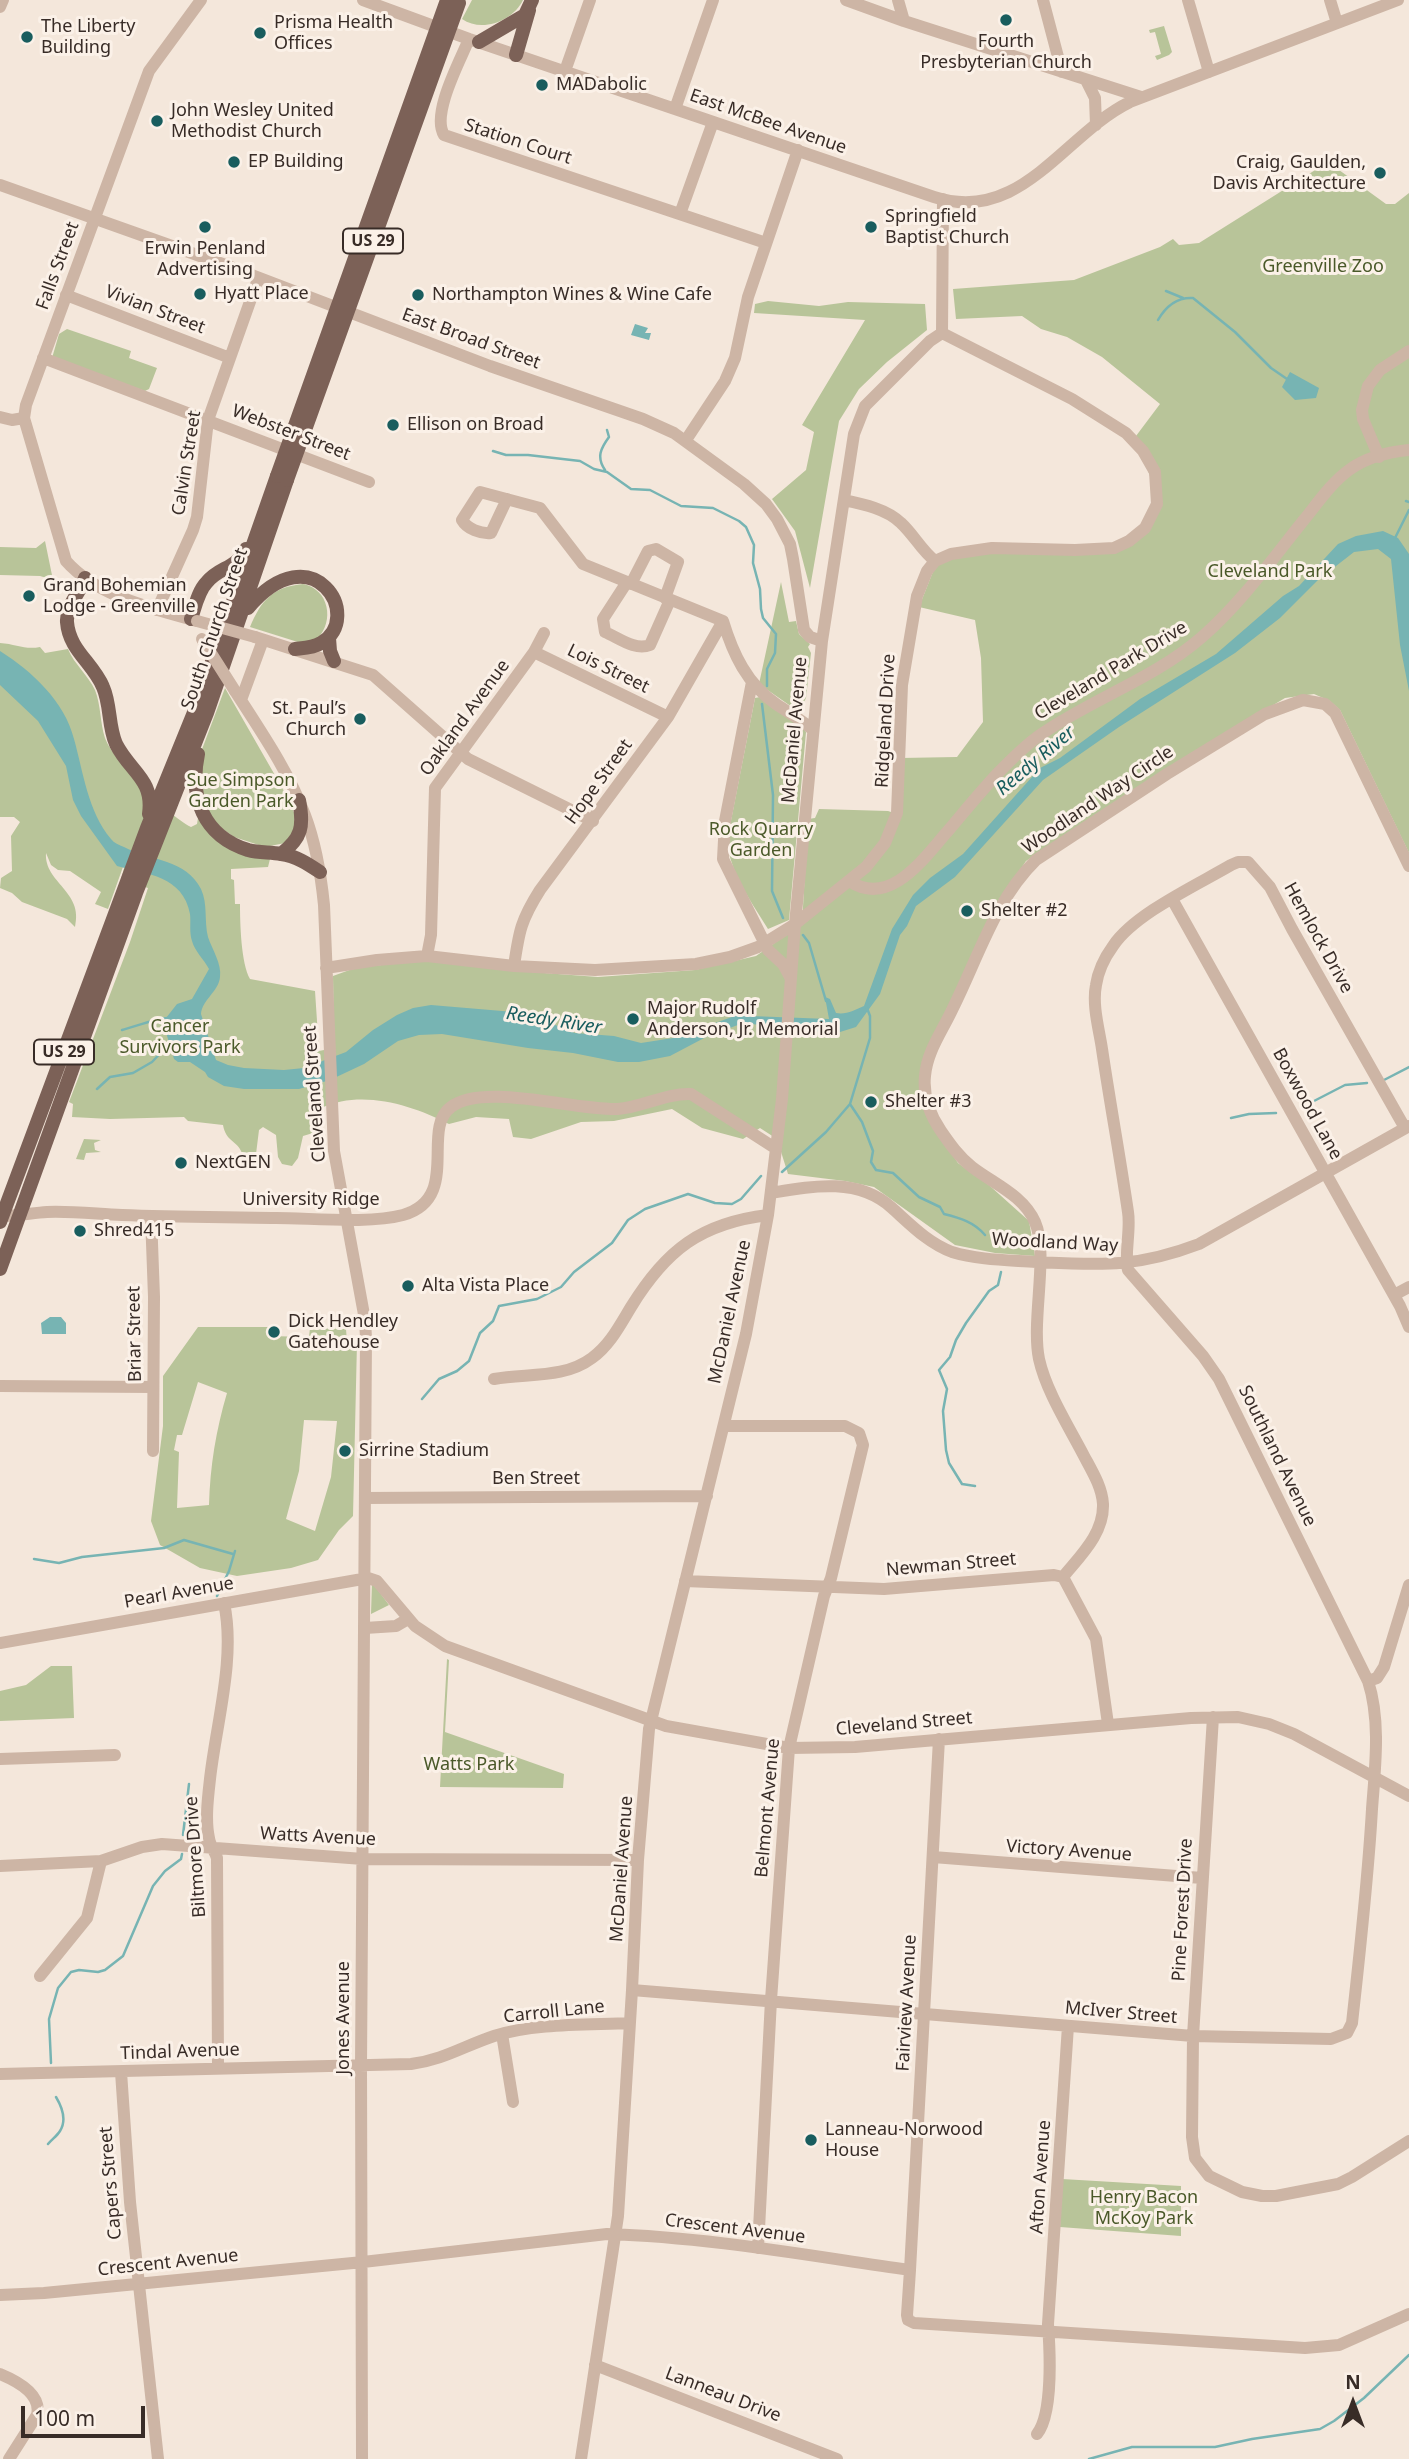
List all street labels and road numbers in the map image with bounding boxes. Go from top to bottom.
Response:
street label: East McBee Avenue [687,85,849,159]
street label: Station Court [462,114,574,170]
street label: Falls Street [32,219,84,313]
road number: US 29 [343,229,403,254]
street label: Vivian Street [102,281,208,339]
street label: East Broad Street [399,304,543,374]
street label: Webster Street [229,400,353,466]
street label: Calvin Street [168,409,206,517]
street label: South Church Street [177,545,253,713]
street label: Cleveland Park Drive [1031,617,1191,725]
street label: Lois Street [563,640,653,698]
street label: Ridgeland Drive [872,653,900,789]
street label: Oakland Avenue [416,656,514,780]
street label: McDaniel Avenue [778,656,812,804]
street label: Hope Street [561,735,637,829]
street label: Woodland Way Circle [1018,741,1178,859]
street label: Hemlock Drive [1279,879,1357,997]
street label: Cleveland Street [299,1025,331,1163]
road number: US 29 [34,1040,94,1064]
street label: Boxwood Lane [1267,1044,1347,1164]
street label: University Ridge [242,1189,380,1211]
street label: Woodland Way [991,1229,1119,1257]
street label: McDaniel Avenue [704,1238,756,1386]
street label: Briar Street [123,1286,147,1382]
street label: Southland Avenue [1233,1382,1321,1530]
street label: Ben Street [492,1468,580,1490]
street label: Newman Street [885,1549,1017,1581]
street label: Pearl Avenue [122,1573,236,1613]
street label: Cleveland Street [835,1707,973,1741]
street label: Belmont Avenue [751,1737,785,1879]
street label: McDaniel Avenue [606,1795,638,1943]
street label: Biltmore Drive [181,1796,211,1918]
street label: Watts Avenue [260,1823,376,1851]
street label: Victory Avenue [1005,1836,1133,1866]
street label: Pine Forest Drive [1168,1838,1198,1982]
street label: Fairview Avenue [893,1934,921,2072]
street label: Jones Avenue [333,1961,355,2075]
street label: Carroll Lane [502,1996,606,2028]
street label: McIver Street [1064,1997,1178,2029]
street label: Tindal Avenue [120,2039,240,2065]
street label: Afton Avenue [1026,2119,1056,2235]
street label: Capers Street [95,2125,127,2241]
street label: Crescent Avenue [663,2210,807,2248]
street label: Crescent Avenue [97,2245,239,2281]
street label: Lanneau Drive [662,2363,784,2427]

